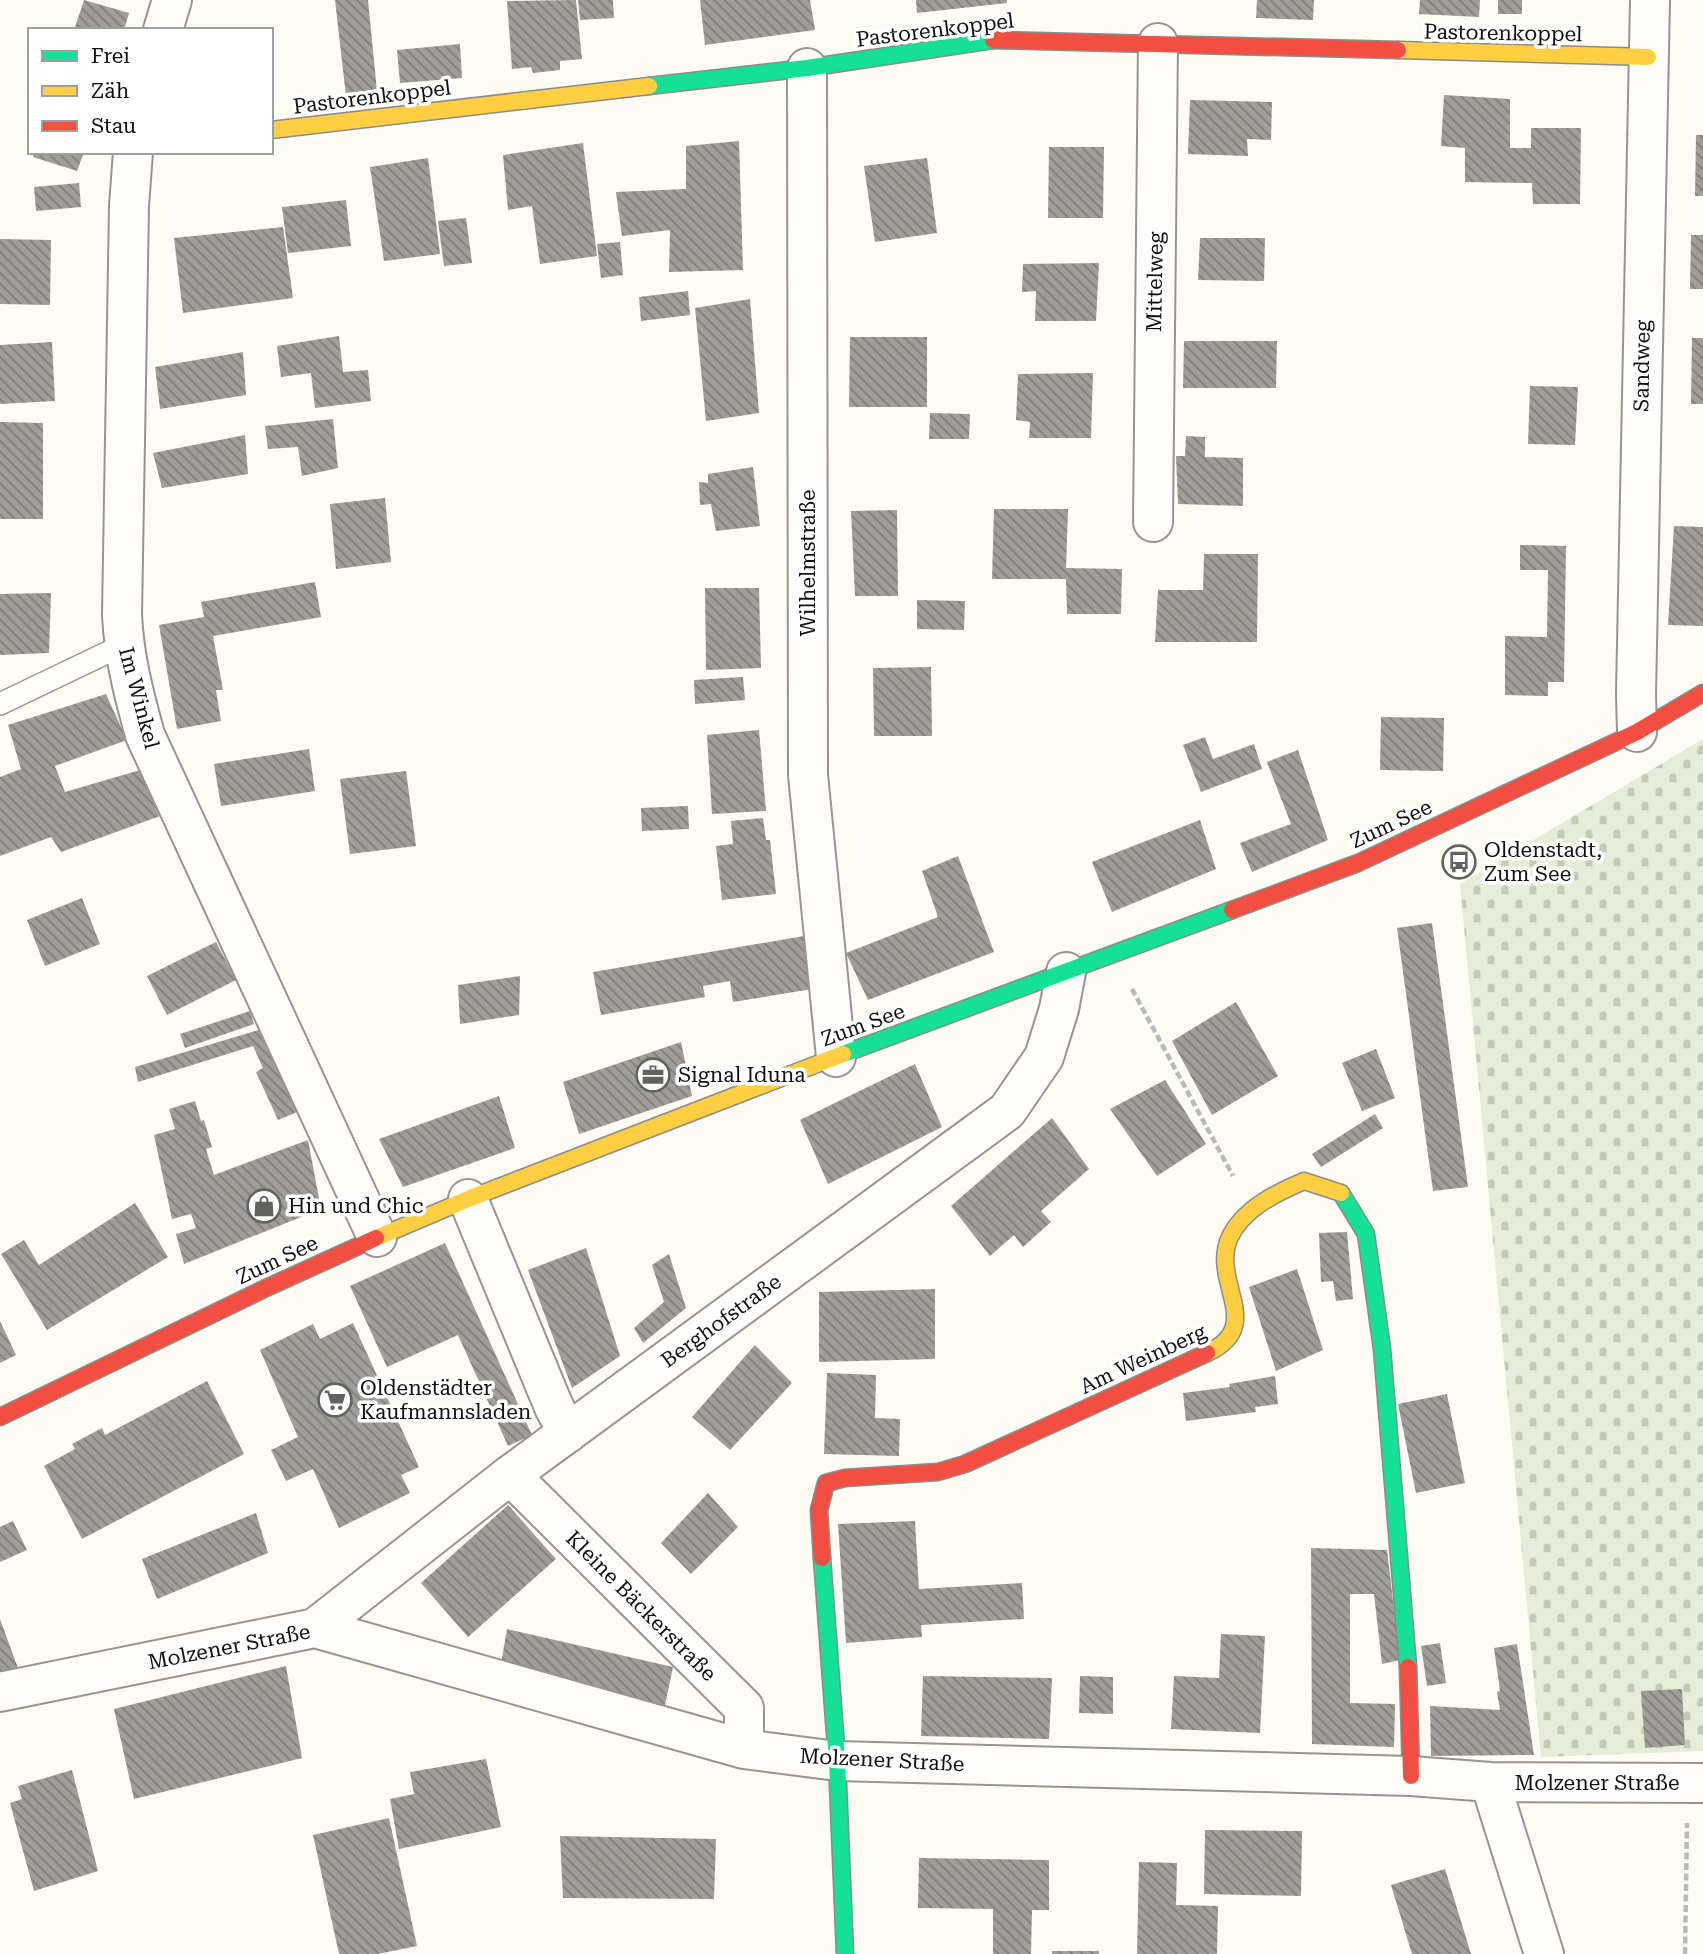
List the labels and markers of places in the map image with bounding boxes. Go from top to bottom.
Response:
place label: Oldenstadt, Zum See [1484,838,1602,886]
bus stop icon: Oldenstadt, Zum See [1440,843,1478,881]
office icon: Signal Iduna [634,1056,672,1094]
place label: Signal Iduna [678,1063,806,1087]
shop icon: Hin und Chic [245,1187,283,1225]
place label: Hin und Chic [288,1194,424,1218]
place label: Oldenstädter Kaufmannsladen [360,1376,532,1424]
supermarket icon: Oldenstädter Kaufmannsladen [316,1381,354,1419]

